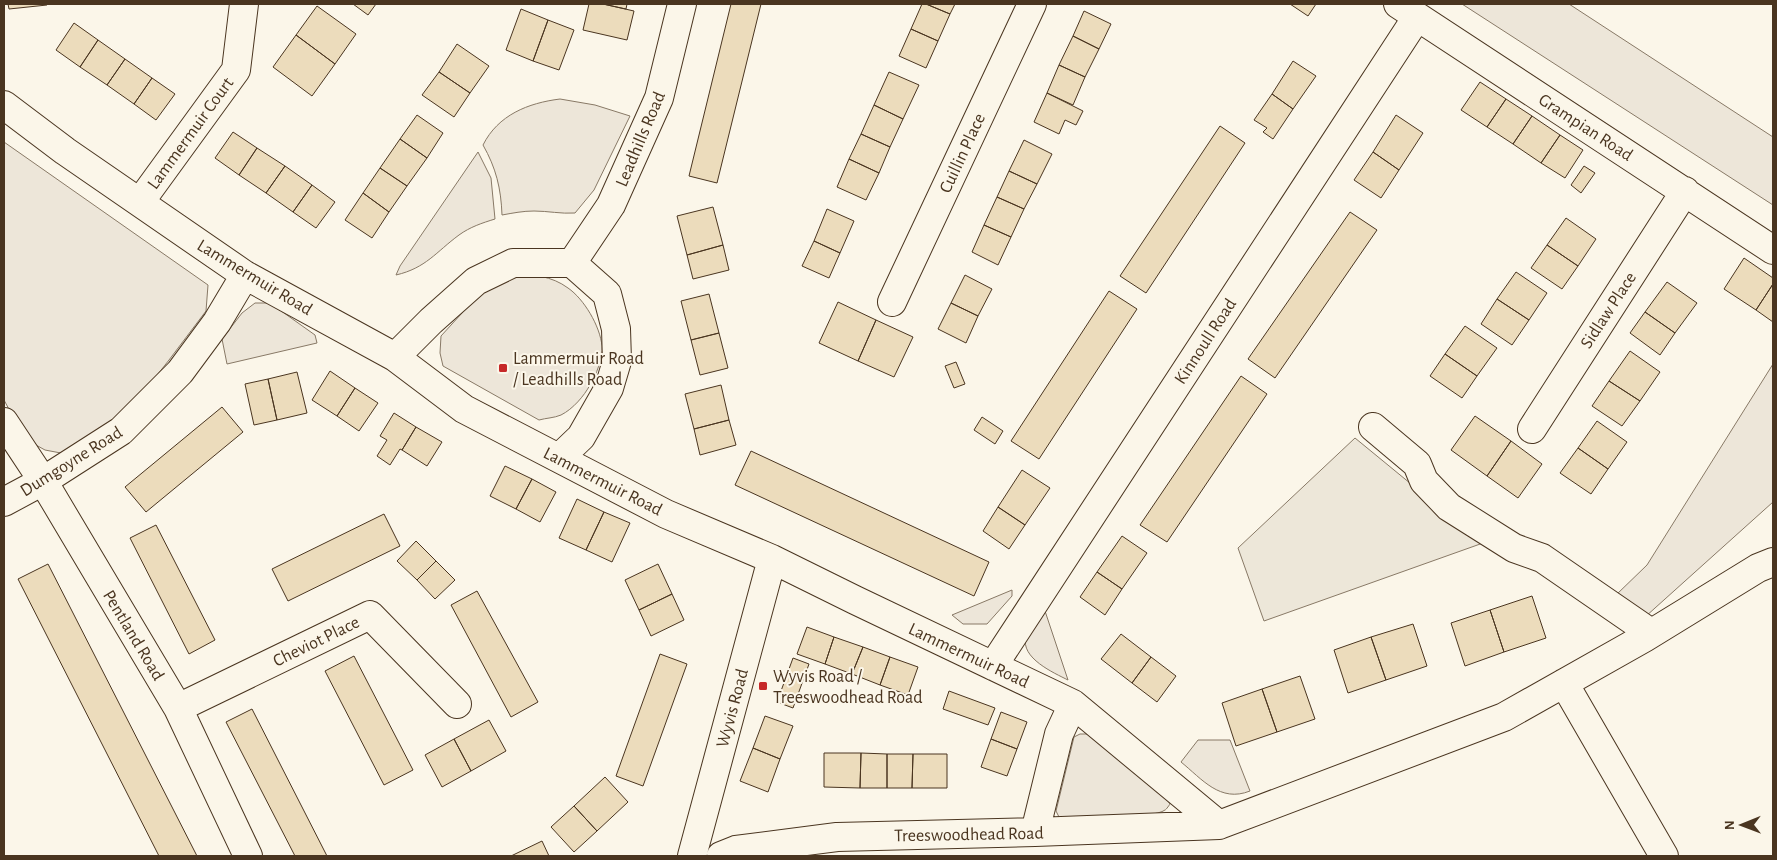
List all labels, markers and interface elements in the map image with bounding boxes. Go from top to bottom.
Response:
street label: Lammermuir Court [144,74,237,193]
street label: Leadhills Road [613,89,669,189]
street label: Grampian Road [1535,91,1636,165]
street label: Cuillin Place [937,111,989,196]
street label: Lammermuir Road [194,236,315,319]
street label: Sidlaw Place [1578,269,1640,352]
street label: Kinnoull Road [1172,295,1240,388]
place label: Lammermuir Road / Leadhills Road [513,350,644,389]
marker: Lammermuir Road / Leadhills Road [497,362,509,374]
street label: Dumgoyne Road [17,423,126,500]
street label: Lammermuir Road [540,444,665,520]
street label: Pentland Road [99,587,167,684]
street label: Cheviot Place [270,613,363,671]
street label: Lammermuir Road [905,620,1032,692]
street label: Wyvis Road [714,667,752,750]
place label: Wyvis Road / Treeswoodhead Road [773,668,923,707]
marker: Wyvis Road / Treeswoodhead Road [757,680,769,692]
north arrow [1717,800,1767,850]
text: N [1723,820,1737,830]
street label: Treeswoodhead Road [894,825,1044,845]

